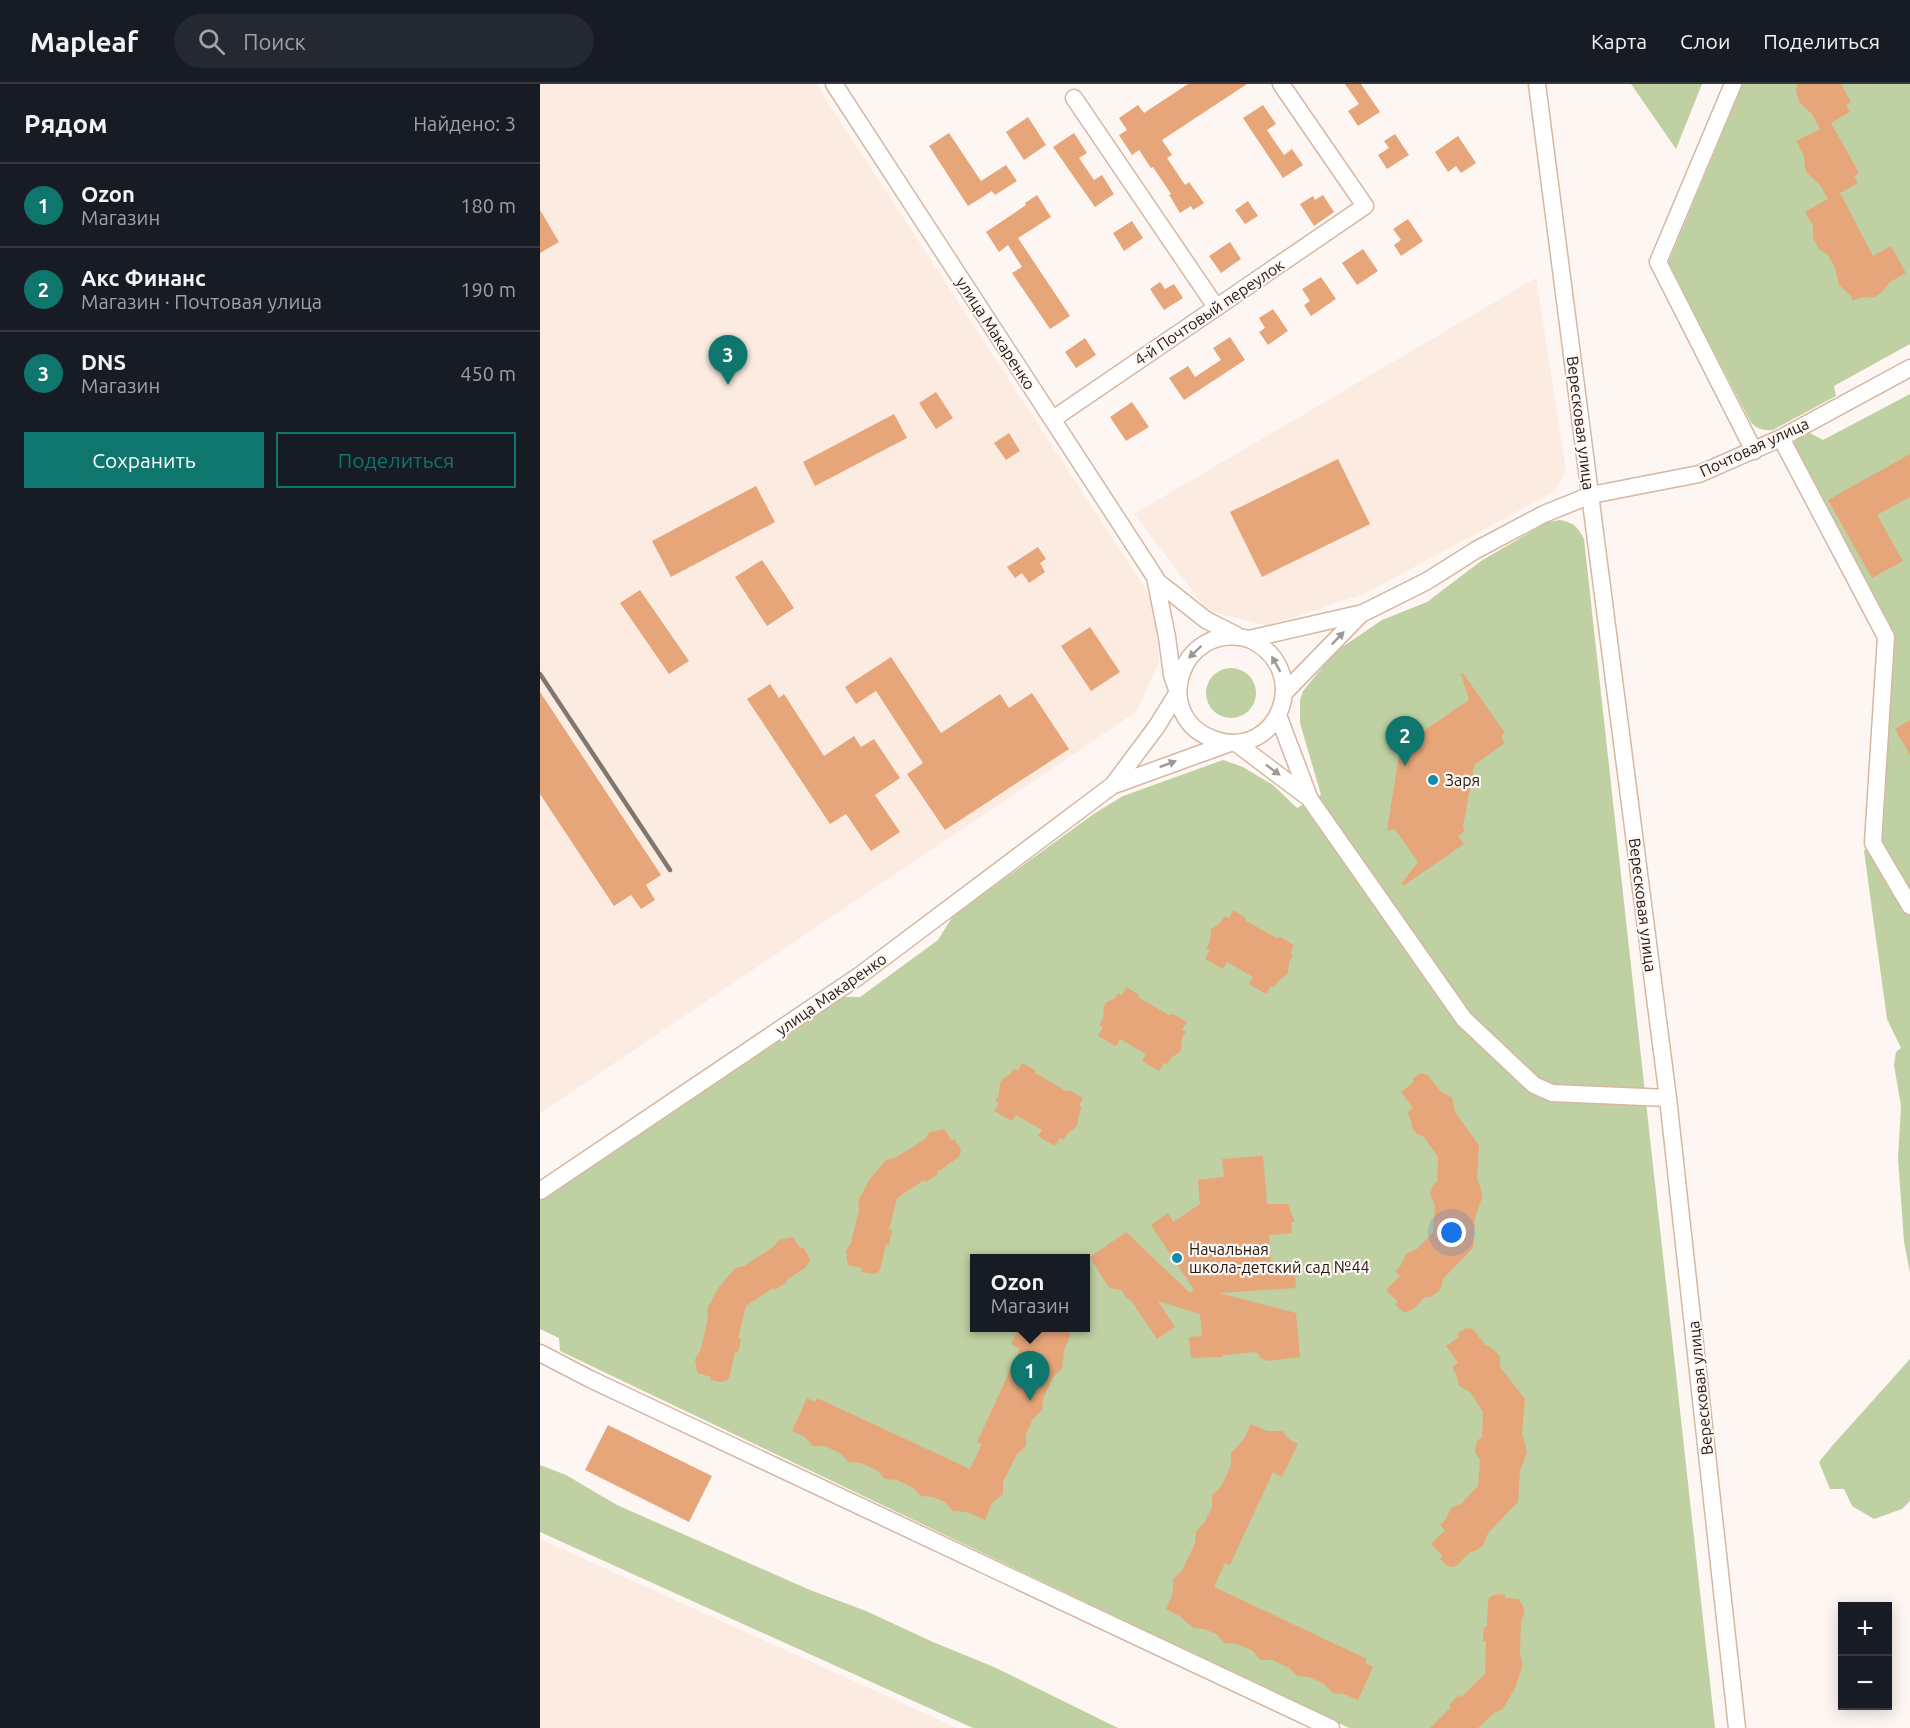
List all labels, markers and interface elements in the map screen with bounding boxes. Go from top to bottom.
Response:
search box [174,14,594,68]
icon: search [195,25,228,58]
text: Mapleaf [30,26,138,57]
text: Поиск [243,29,306,54]
text: Карта [1591,29,1647,53]
text: Слои [1680,29,1730,53]
text: Поделиться [1763,29,1880,53]
text: Рядом [24,109,108,138]
text: Найдено: 3 [413,112,516,135]
text: Ozon [81,181,135,206]
text: 1 [38,194,49,217]
text: 180 m [460,194,516,217]
text: Магазин [81,206,160,229]
street label: 4-й Почтовый переулок [1131,255,1287,369]
text: Акс Финанс [81,265,206,290]
street label: улица Макаренко [953,273,1039,393]
text: 2 [38,278,49,301]
text: 190 m [460,278,516,301]
text: Магазин · Почтовая улица [81,290,322,313]
pin: 3 [708,336,747,385]
text: DNS [81,349,126,374]
street label: Вересковая улица [1564,355,1598,491]
text: 3 [38,362,49,385]
text: 450 m [460,362,516,385]
text: Магазин [81,374,160,397]
street label: Почтовая улица [1697,414,1811,480]
button: Сохранить [24,432,264,488]
button: Поделиться [276,432,516,488]
one-way arrow [1331,631,1345,645]
one-way arrow [1188,645,1203,659]
one-way arrow [1271,656,1282,672]
pin: 2 [1386,716,1424,766]
one-way arrow [1159,759,1177,769]
one-way arrow [1265,764,1280,776]
place label: Заря [1445,771,1480,789]
marker: Заря [1426,773,1440,787]
street label: Вересковая улица [1626,837,1660,973]
street label: улица Макаренко [772,949,890,1039]
your location [1437,1218,1466,1247]
place label: Начальная школа-детский сад №44 [1189,1240,1369,1276]
marker: Начальная школа-детский сад №44 [1170,1251,1184,1265]
popup [970,1254,1090,1332]
text: Ozon [990,1269,1044,1294]
text: Магазин [990,1294,1070,1317]
street label: Вересковая улица [1684,1320,1716,1456]
pin: 1 [1010,1352,1050,1401]
map controls [1838,1602,1892,1710]
button: + [1838,1602,1892,1656]
button: − [1838,1656,1892,1710]

